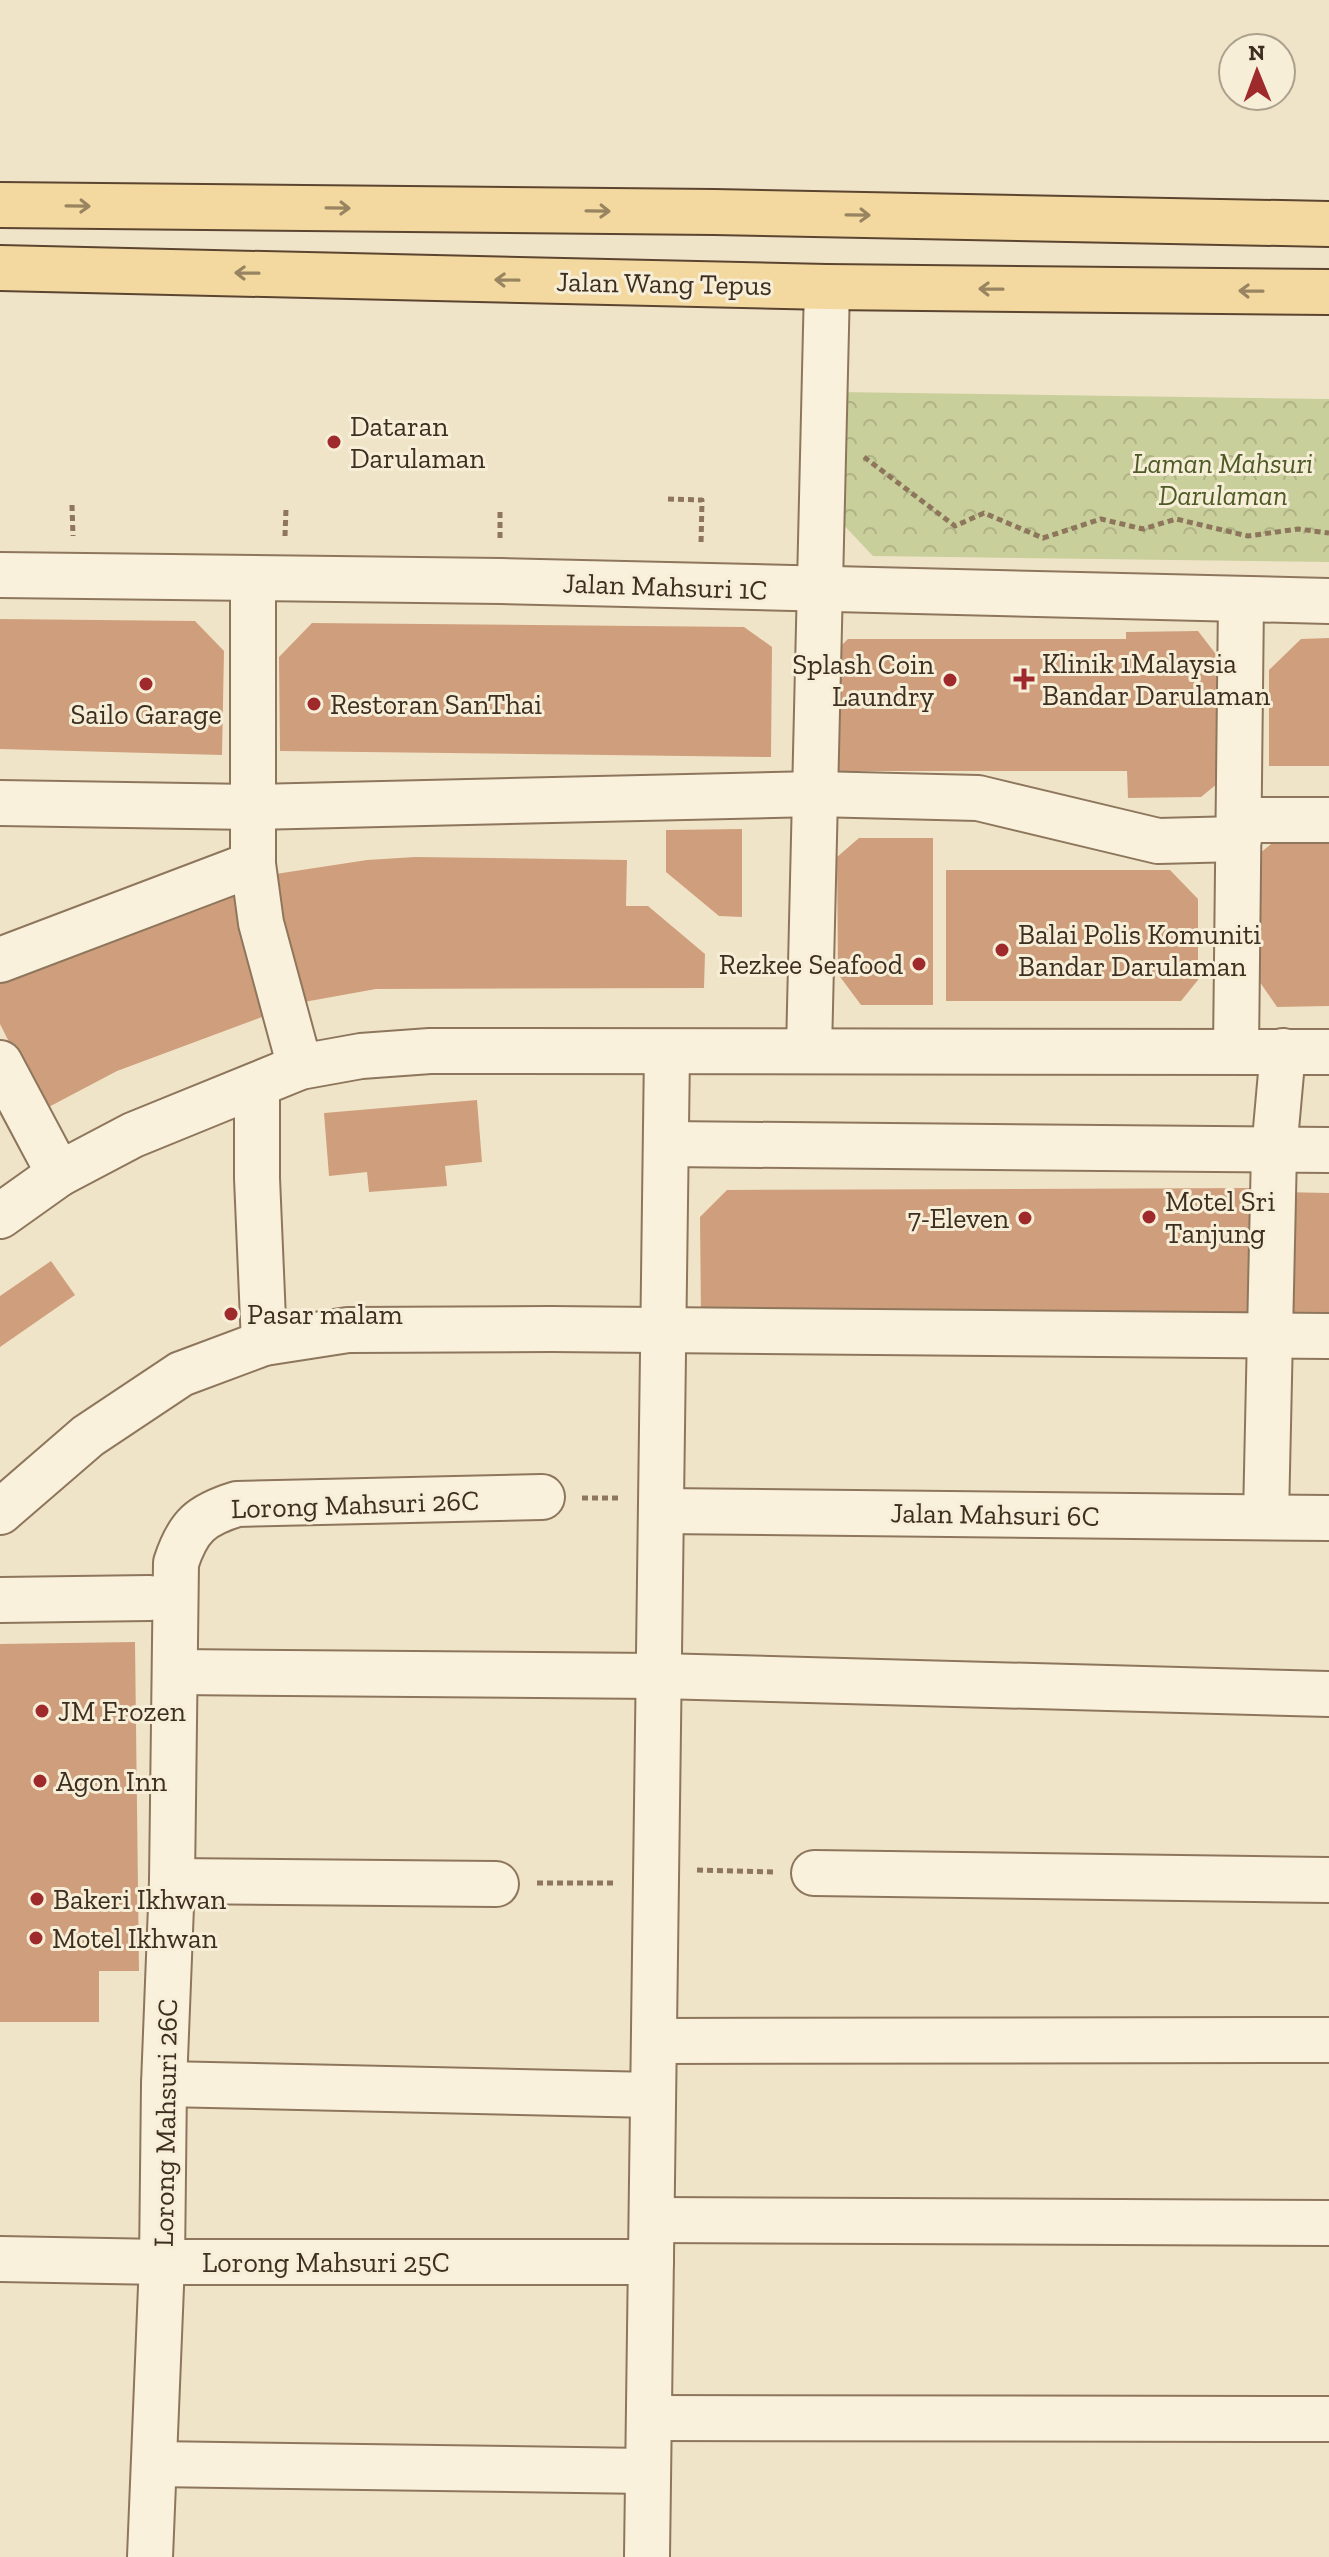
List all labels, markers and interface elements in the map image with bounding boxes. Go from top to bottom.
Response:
north arrow [1217,32,1297,112]
text: N [1248,39,1266,66]
one-way arrow [64,198,91,213]
one-way arrow [324,200,351,216]
one-way arrow [584,203,611,219]
one-way arrow [844,208,871,223]
street label: Jalan Wang Tepus [556,265,772,302]
one-way arrow [234,266,261,281]
one-way arrow [494,272,521,287]
one-way arrow [978,281,1005,296]
one-way arrow [1238,283,1265,299]
place label: Dataran Darulaman [350,410,485,475]
marker: Dataran Darulaman [325,433,343,451]
park label: Laman Mahsuri Darulaman [1133,447,1313,512]
street label: Jalan Mahsuri 1C [562,566,768,607]
place label: Klinik 1Malaysia Bandar Darulaman [1042,647,1270,712]
place label: Splash Coin Laundry [792,648,935,713]
marker: Klinik 1Malaysia Bandar Darulaman [1013,668,1035,690]
marker: Splash Coin Laundry [941,671,959,689]
marker: Sailo Garage [137,675,155,693]
place label: Restoran SanThai [330,688,542,721]
marker: Restoran SanThai [305,695,323,713]
place label: Sailo Garage [70,698,222,731]
place label: Balai Polis Komuniti Bandar Darulaman [1018,918,1261,983]
marker: Balai Polis Komuniti Bandar Darulaman [993,941,1011,959]
place label: Rezkee Seafood [719,948,903,981]
marker: Rezkee Seafood [910,955,928,973]
place label: Motel Sri Tanjung [1165,1185,1275,1250]
place label: 7-Eleven [908,1202,1009,1235]
marker: Motel Sri Tanjung [1140,1208,1158,1226]
marker: 7-Eleven [1016,1209,1034,1227]
place label: Pasar malam [247,1298,403,1331]
marker: Pasar malam [222,1305,240,1323]
street label: Lorong Mahsuri 26C [230,1484,480,1525]
street label: Jalan Mahsuri 6C [890,1496,1100,1533]
place label: JM Frozen [58,1695,186,1728]
marker: JM Frozen [33,1702,51,1720]
place label: Agon Inn [56,1765,167,1798]
marker: Agon Inn [31,1772,49,1790]
place label: Bakeri Ikhwan [53,1883,226,1916]
marker: Bakeri Ikhwan [28,1890,46,1908]
place label: Motel Ikhwan [52,1922,218,1955]
marker: Motel Ikhwan [27,1929,45,1947]
street label: Lorong Mahsuri 26C [147,1999,184,2247]
street label: Lorong Mahsuri 25C [202,2246,450,2279]

